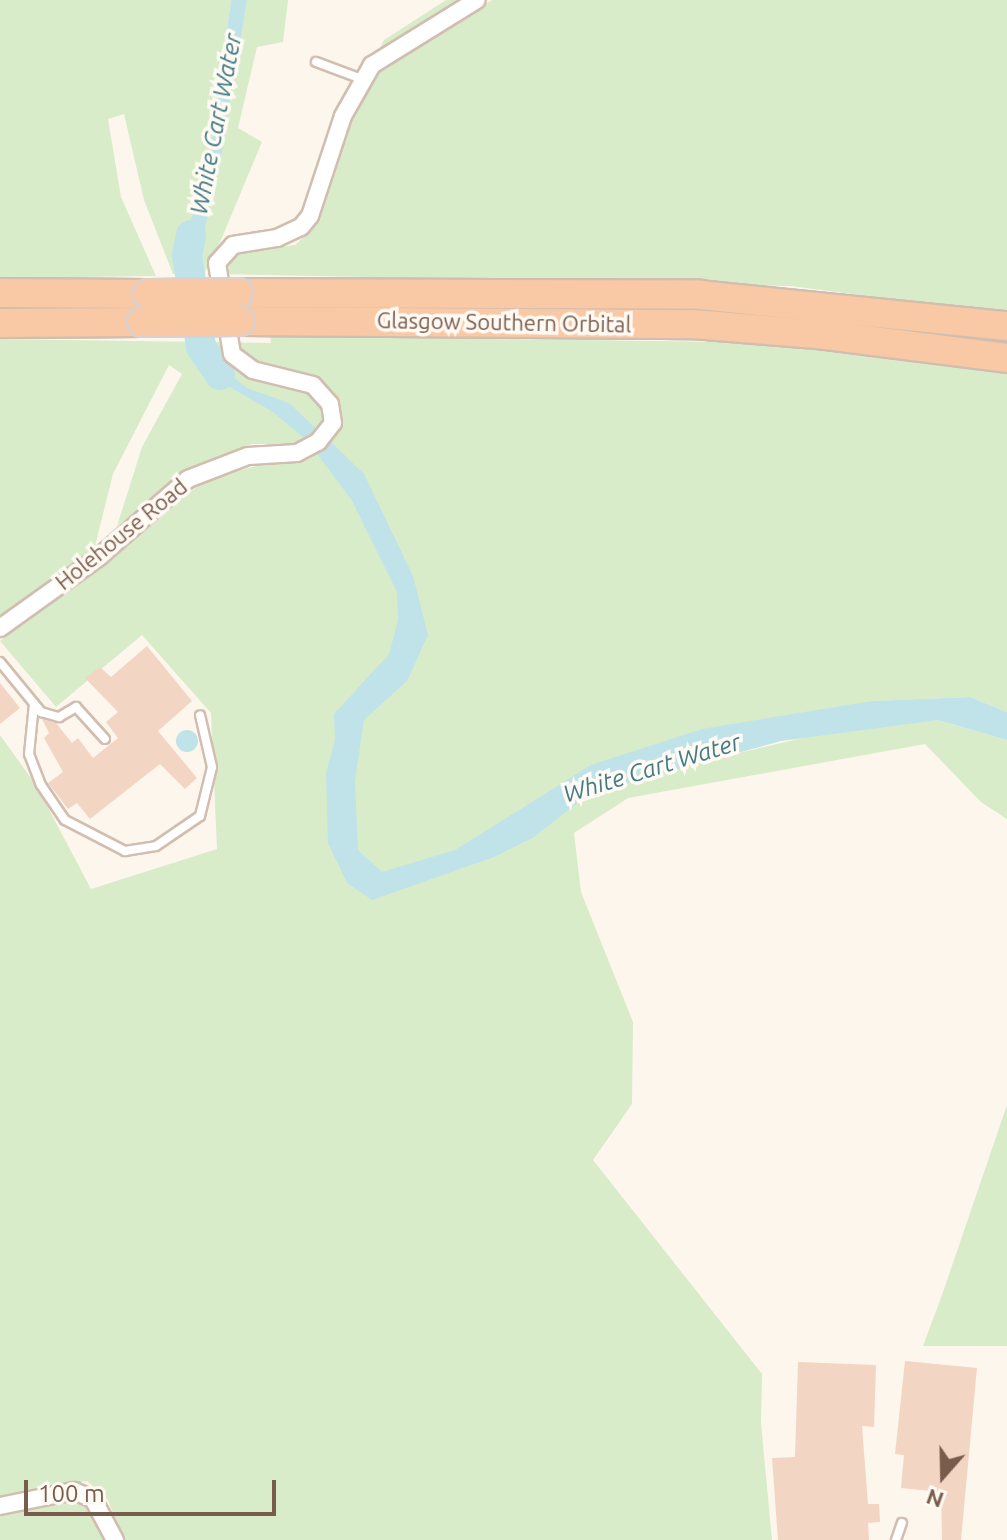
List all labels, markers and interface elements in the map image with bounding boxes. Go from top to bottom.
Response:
water label: White Cart Water [184,31,248,217]
street label: Glasgow Southern Orbital [377,307,631,337]
street label: Holehouse Road [50,473,192,595]
water label: White Cart Water [560,727,744,809]
north arrow [903,1436,983,1516]
scale bar [28,1464,280,1514]
text: 100 m [38,1480,105,1507]
text: N [923,1484,947,1514]

